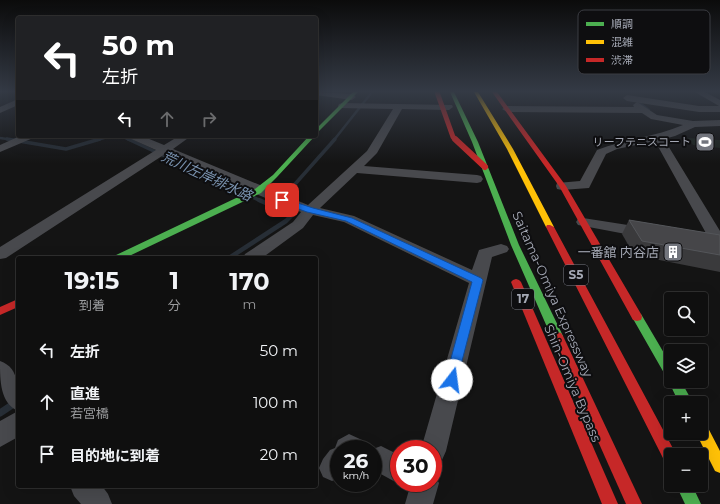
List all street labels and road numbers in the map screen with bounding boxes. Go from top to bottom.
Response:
street label: Saitama-Omiya Expressway [509,209,597,380]
road number: S5 [564,265,588,285]
road number: 17 [512,289,534,309]
street label: Shin-Omiya Bypass [541,322,605,444]

